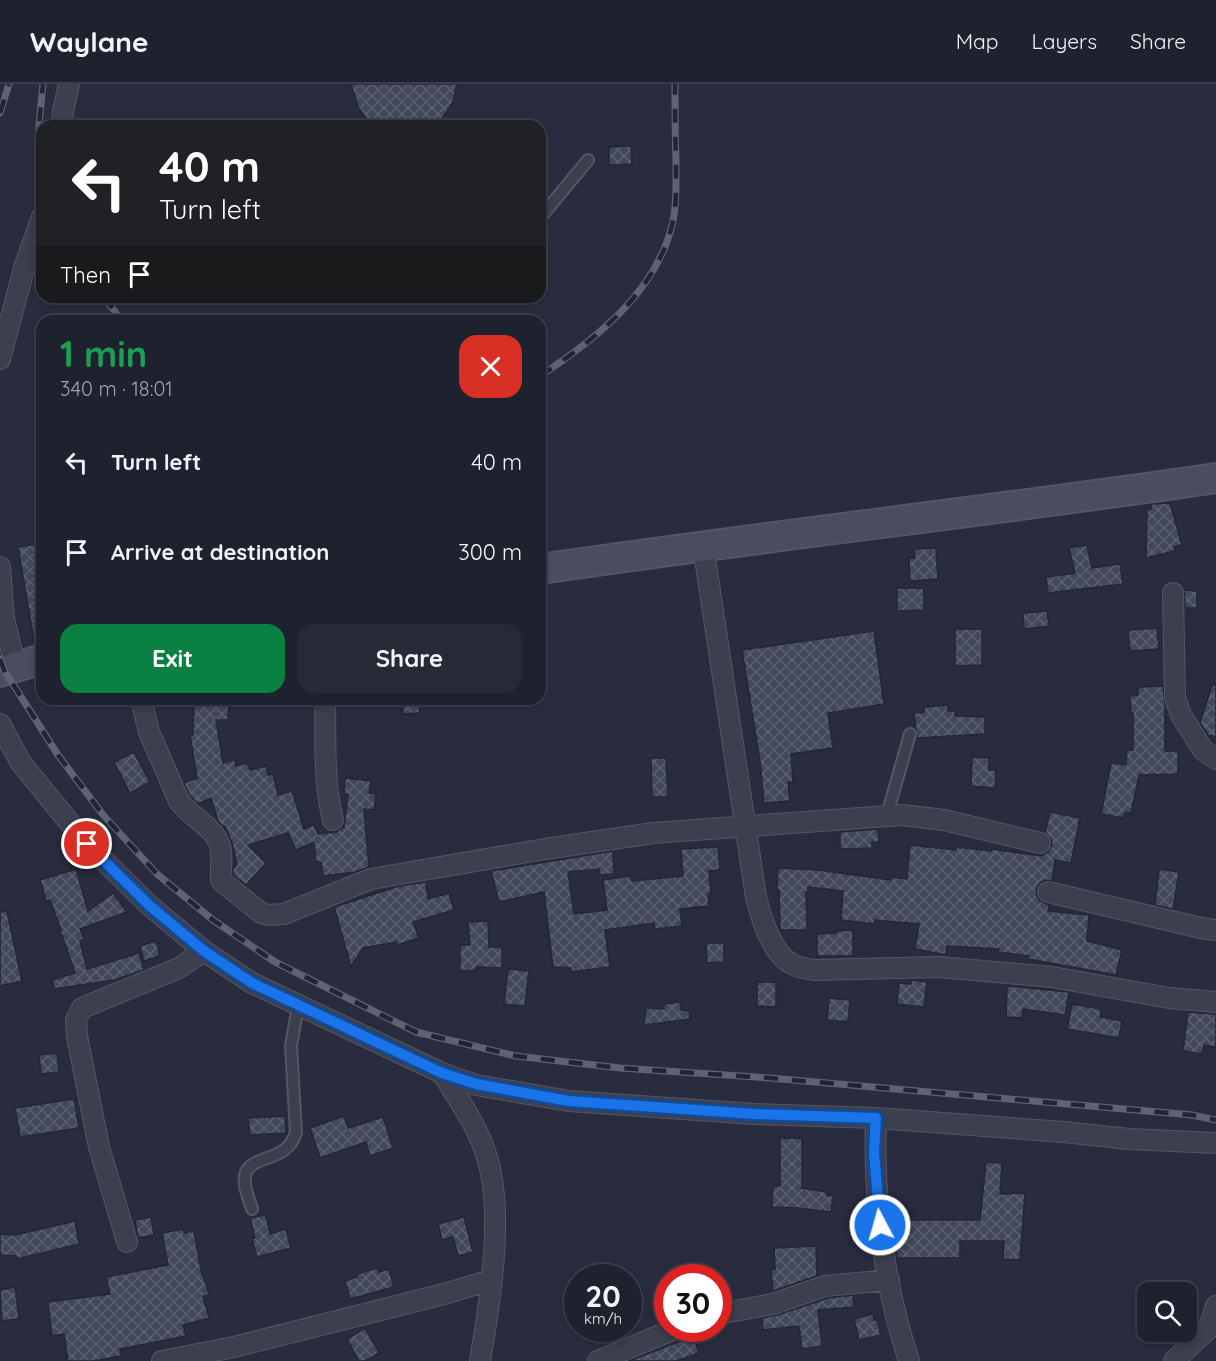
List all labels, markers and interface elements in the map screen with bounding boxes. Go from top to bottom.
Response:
text: Waylane [30,24,149,59]
text: Map [956,28,999,54]
text: Layers [1032,28,1097,54]
text: Share [1130,28,1186,54]
text: 40 m [159,140,260,193]
icon: left [60,144,138,222]
text: Turn left [159,192,261,226]
icon: arrive [123,258,156,291]
text: Then [60,261,111,289]
text: 1 min [60,331,147,376]
button: close [459,335,522,398]
text: 340 m · 18:01 [60,376,173,401]
icon: left [60,446,93,479]
text: Turn left [111,448,201,476]
text: 40 m [471,448,522,476]
icon: arrive [60,536,93,569]
text: Arrive at destination [111,538,329,566]
text: 300 m [458,538,522,566]
button: Exit [60,624,285,693]
button: Share [297,624,522,693]
pin [61,818,112,869]
icon: arrive [70,827,103,860]
position arrow [848,1193,912,1257]
speed limit sign: 30 [654,1264,732,1342]
text: 20 [585,1277,621,1315]
map controls [1137,1282,1197,1342]
button: search [1137,1282,1197,1342]
text: km/h [584,1309,622,1328]

